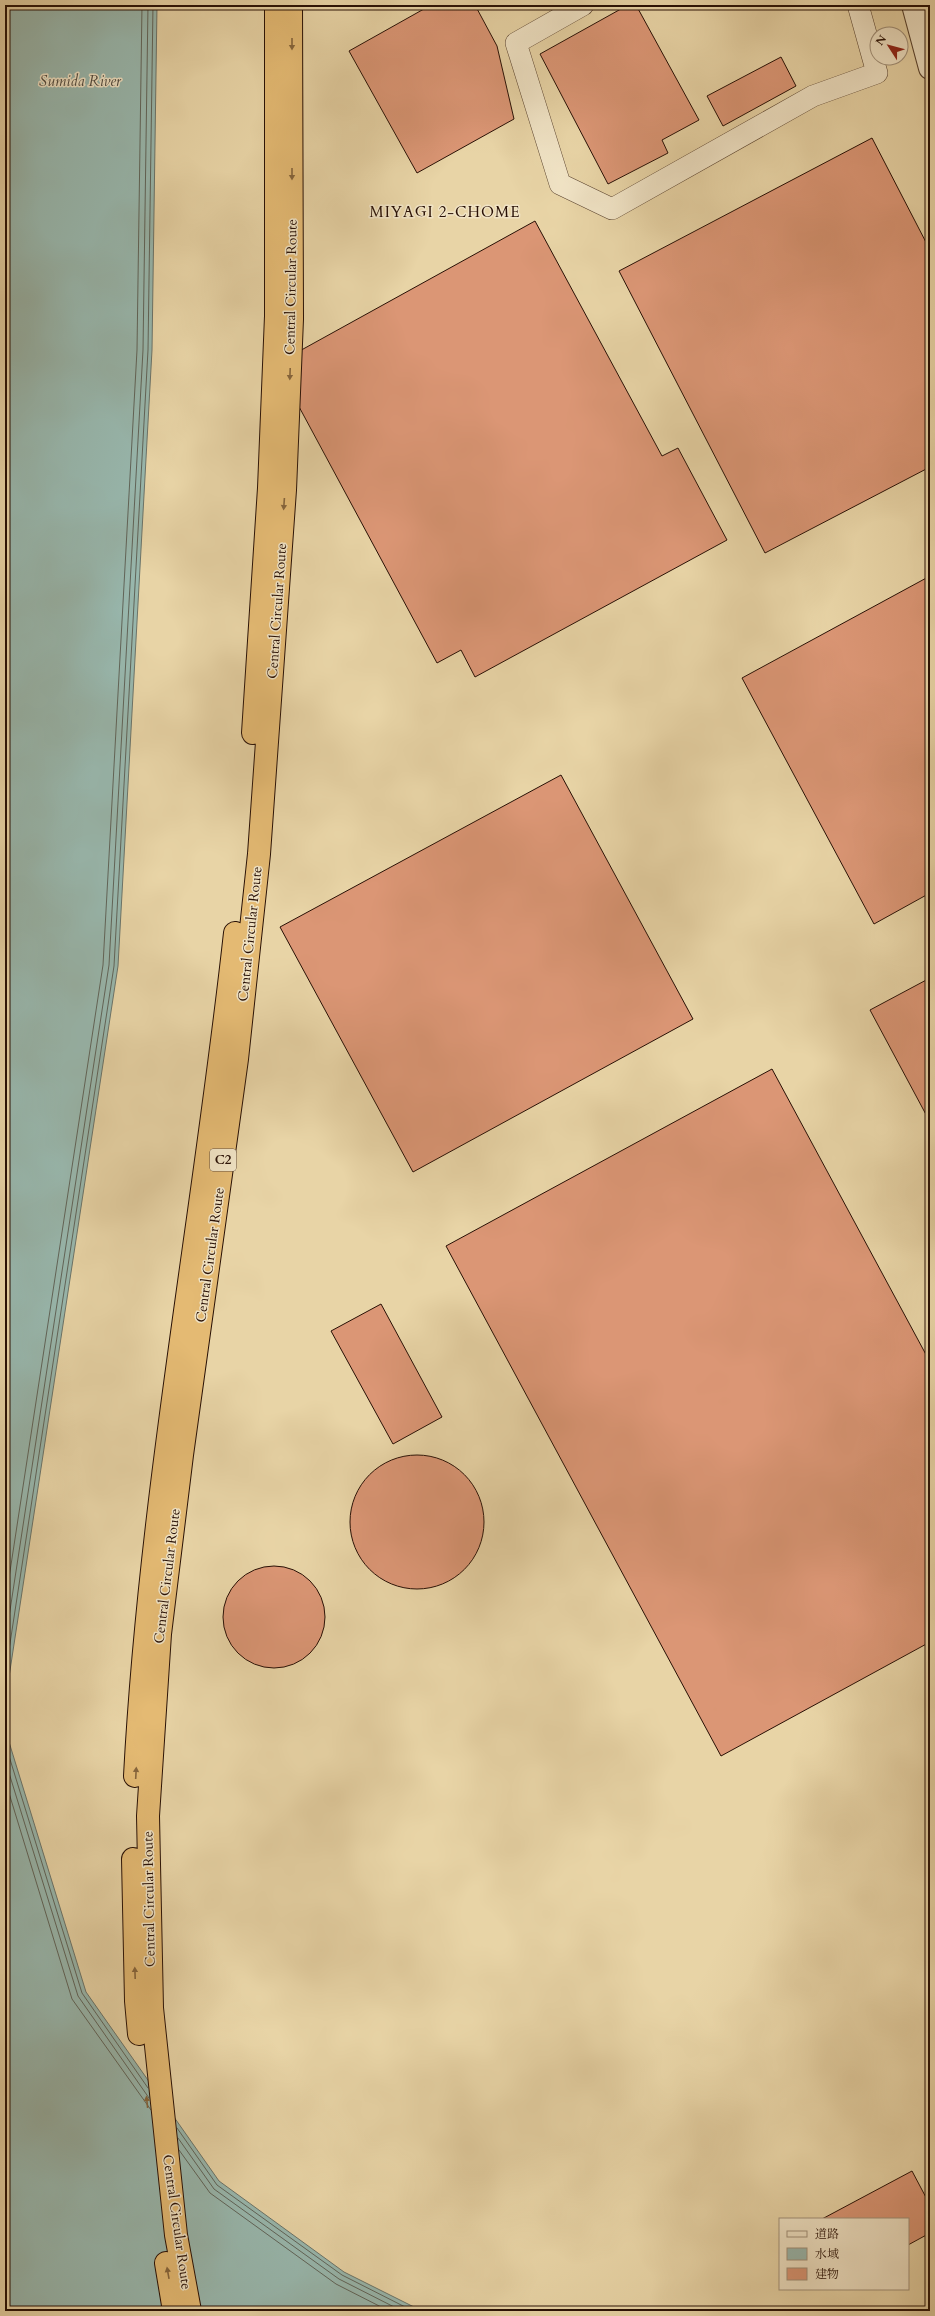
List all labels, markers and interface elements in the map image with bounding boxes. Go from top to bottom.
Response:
north arrow [869,26,909,66]
text: N [872,32,890,49]
one-way arrow [288,38,295,50]
water label: Sumida River [39,71,122,91]
one-way arrow [289,168,295,181]
district label: MIYAGI 2-CHOME [370,202,520,222]
street label: Central Circular Route [280,219,302,355]
one-way arrow [287,368,293,381]
one-way arrow [280,498,287,510]
street label: Central Circular Route [263,543,291,679]
street label: Central Circular Route [233,865,267,1003]
road number: C2 [210,1149,236,1171]
street label: Central Circular Route [191,1186,229,1324]
street label: Central Circular Route [149,1507,185,1645]
one-way arrow [132,1767,139,1779]
street label: Central Circular Route [138,1831,160,1967]
one-way arrow [132,1966,138,1979]
one-way arrow [143,2096,150,2108]
street label: Central Circular Route [158,2153,196,2291]
legend [779,2218,909,2290]
text: 道路 [815,2226,839,2242]
text: 水域 [815,2246,839,2262]
one-way arrow [164,2266,170,2279]
text: 建物 [815,2266,839,2282]

